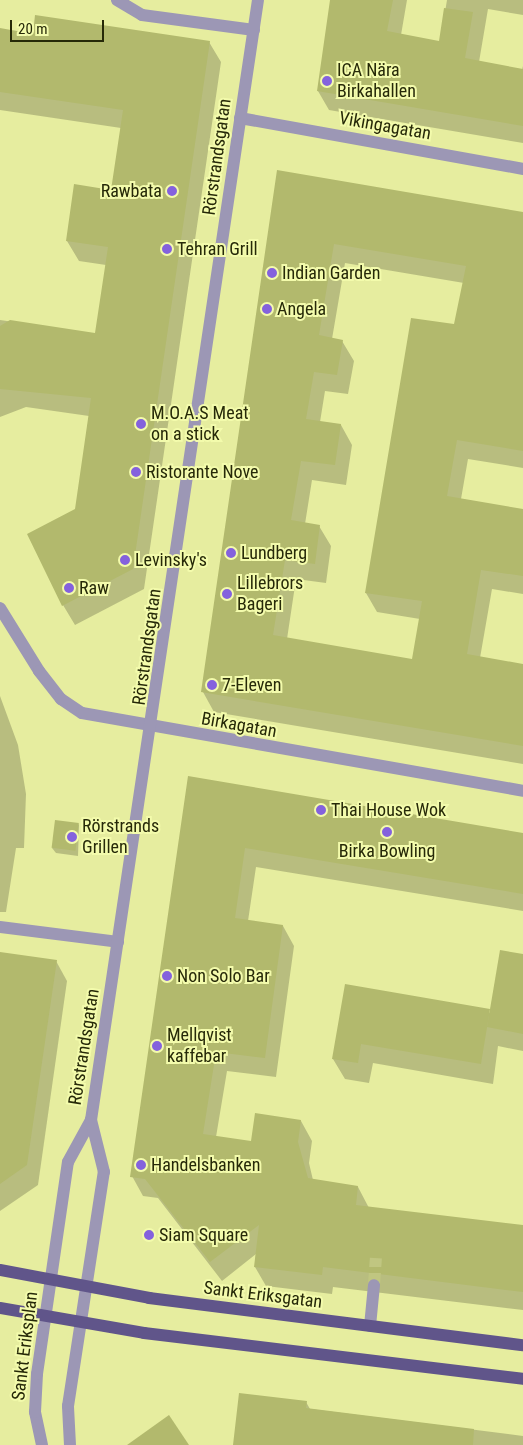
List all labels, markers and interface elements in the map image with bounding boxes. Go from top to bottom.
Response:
scale bar [12,10,106,42]
text: 20 m [18,20,48,38]
place label: ICA Nära Birkahallen [337,60,416,102]
marker: ICA Nära Birkahallen [321,75,333,87]
street label: Rörstrandsgatan [198,97,236,217]
street label: Vikingagatan [337,107,433,145]
place label: Rawbata [101,180,162,202]
marker: Rawbata [166,185,178,197]
place label: Tehran Grill [177,238,258,260]
marker: Tehran Grill [161,243,173,255]
place label: Indian Garden [282,262,380,284]
marker: Indian Garden [266,267,278,279]
place label: Angela [277,298,326,320]
marker: Angela [261,303,273,315]
place label: M.O.A.S Meat on a stick [151,403,249,446]
marker: M.O.A.S Meat on a stick [135,418,147,430]
place label: Ristorante Nove [146,461,259,483]
marker: Ristorante Nove [130,466,142,478]
place label: Lundberg [241,542,307,564]
marker: Lundberg [225,547,237,559]
place label: Levinsky's [135,549,207,571]
marker: Levinsky's [119,554,131,566]
place label: Lillebrors Bageri [237,573,303,616]
place label: Raw [79,577,109,599]
marker: Raw [63,582,75,594]
street label: Rörstrandsgatan [128,587,166,707]
marker: Lillebrors Bageri [221,588,233,600]
place label: 7-Eleven [222,674,281,696]
marker: 7-Eleven [206,679,218,691]
street label: Birkagatan [200,708,278,742]
place label: Thai House Wok [331,799,446,821]
marker: Thai House Wok [315,804,327,816]
place label: Rörstrands Grillen [82,816,159,859]
marker: Birka Bowling [381,826,393,838]
marker: Rörstrands Grillen [66,831,78,843]
place label: Birka Bowling [339,840,435,862]
place label: Non Solo Bar [177,965,270,987]
marker: Non Solo Bar [161,970,173,982]
street label: Rörstrandsgatan [64,987,104,1107]
place label: Mellqvist kaffebar [167,1025,232,1068]
marker: Mellqvist kaffebar [151,1040,163,1052]
place label: Handelsbanken [151,1154,261,1176]
marker: Handelsbanken [135,1159,147,1171]
place label: Siam Square [159,1224,248,1246]
marker: Siam Square [143,1229,155,1241]
street label: Sankt Eriksgatan [202,1277,324,1313]
street label: Sankt Eriksplan [8,1290,42,1402]

